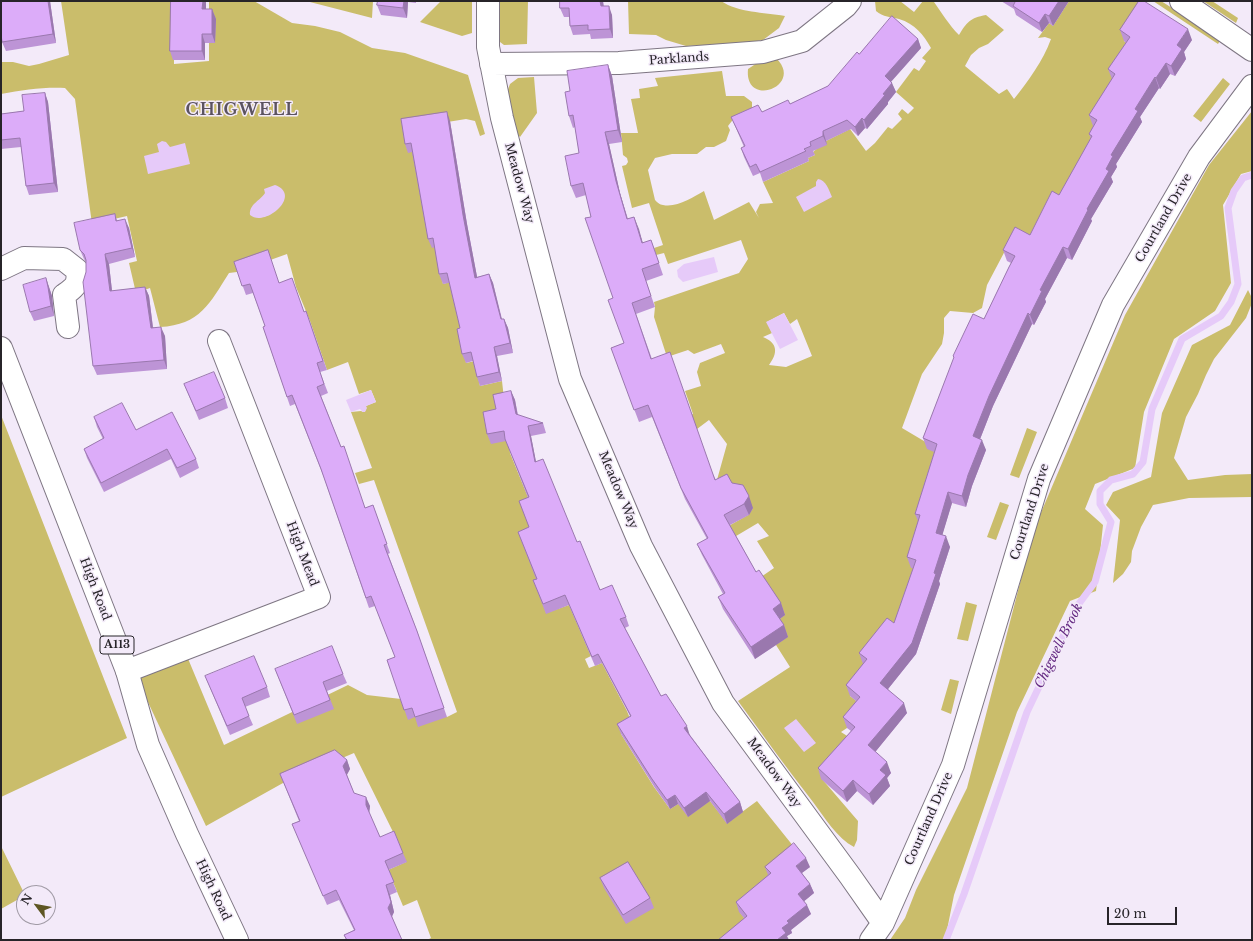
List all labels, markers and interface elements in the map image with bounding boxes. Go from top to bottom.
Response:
street label: Parklands [648,50,710,68]
district label: CHIGWELL [186,100,298,120]
street label: Meadow Way [501,141,537,225]
street label: Courtland Drive [1133,171,1195,265]
street label: Meadow Way [595,449,641,531]
street label: Courtland Drive [1008,462,1052,562]
street label: High Mead [283,519,321,589]
street label: High Road [76,556,114,622]
water label: Chigwell Brook [1032,601,1086,691]
road number: A113 [100,636,134,654]
street label: Meadow Way [744,735,804,811]
street label: Courtland Drive [902,770,956,868]
street label: High Road [193,857,233,923]
north arrow [16,885,56,925]
text: N [18,891,35,907]
scale bar [1109,899,1179,925]
text: 20 m [1114,906,1146,921]

